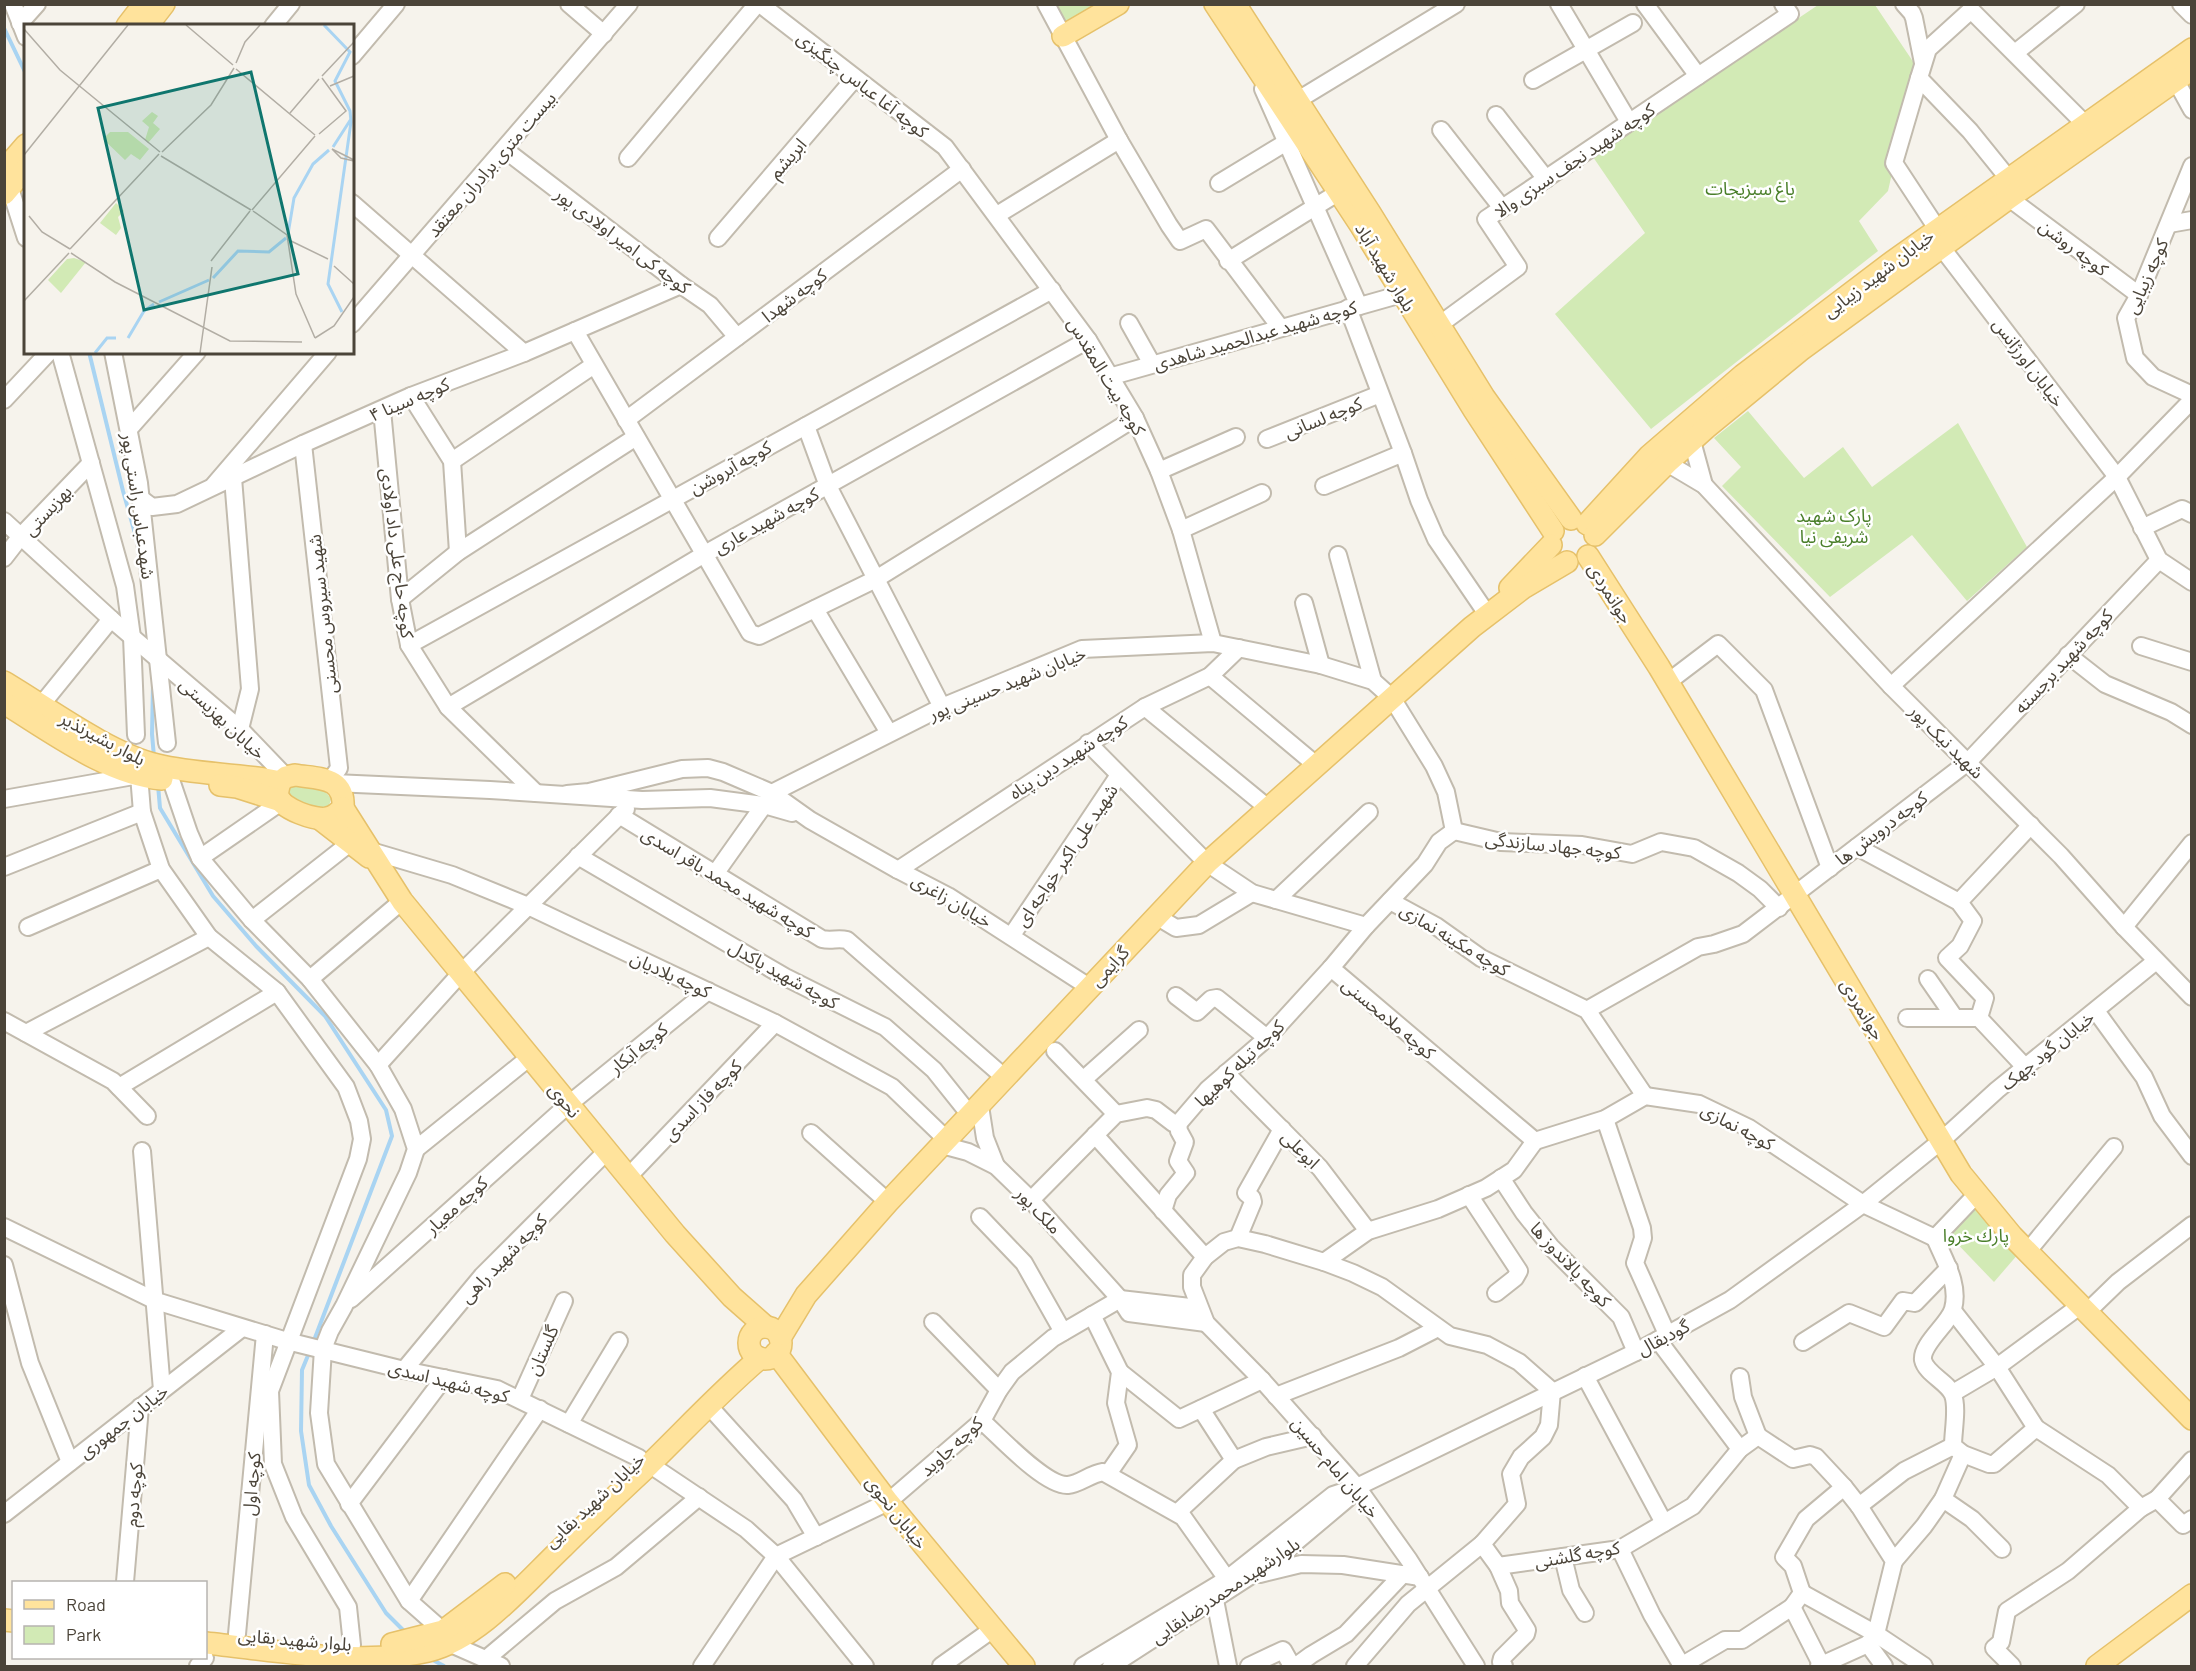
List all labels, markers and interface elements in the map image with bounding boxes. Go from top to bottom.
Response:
inset map [24,24,354,354]
street label: کوچه آغا عباس چنگیزی [792,26,933,143]
street label: بیست متری برادران معتقد [422,87,561,242]
street label: کوچه شهید نجف سبزی والا [1489,98,1660,223]
street label: ابریشم [763,133,813,185]
park label: باغ سبزیجات [1705,177,1795,203]
street label: کوچه کی امیر اولادی پور [550,181,695,299]
street label: کوچه روشن [2034,214,2113,281]
street label: بلوار شهید آباد [1350,219,1421,316]
street label: خیابان شهید زیبایی [1818,224,1938,323]
street label: کوچه زیبایی [2120,234,2174,318]
street label: کوچه شهدا [757,263,832,327]
street label: کوچه شهید عبدالحمید شاهدی [1151,295,1360,376]
street label: کوچه بیت المقدس [1062,313,1151,440]
street label: خیابان اورژانس [1988,313,2070,411]
street label: کوچه سینا ۴ [366,372,453,427]
street label: کوچه لسانی [1281,391,1366,444]
street label: شهدعباس راستی پور [117,431,160,581]
street label: کوچه آبروشن [685,435,776,499]
street label: کوچه حاج علی داد اولادی [374,467,419,640]
street label: بهزیستی [18,480,77,541]
street label: کوچه شهید عاری [710,482,823,559]
park label: پارک شهید شریفی نیا [1796,504,1872,548]
street label: شهید سیروس محسنی [303,533,342,695]
street label: جوانمردی [1583,559,1638,628]
street label: کوچه شهید برجسته [2009,604,2118,718]
street label: خیابان شهید حسینی پور [924,641,1089,726]
street label: خیابان بهزیستی [175,673,271,764]
street label: شهید نیک پور [1904,698,1989,784]
street label: بلوار بشیرنذیر [55,706,149,771]
street label: کوچه شهید دین پناه [1005,710,1132,804]
street label: شهید علی اکبر خواجه ای [1010,779,1123,931]
street label: کوچه درویش ها [1831,786,1932,871]
street label: کوچه شهید محمد باقر اسدی [637,822,819,943]
street label: کوچه جهاد سازندگی [1484,827,1623,864]
street label: خیابان زاغری [908,868,996,933]
street label: کوچه مکینه نمازی [1396,898,1514,981]
street label: کوچه شهید پاکدل [725,935,843,1015]
street label: گرایمی [1085,941,1134,992]
street label: کوچه بلادیان [627,946,715,1003]
street label: کوچه ملامحسنی [1337,973,1440,1064]
street label: جوانمردی [1835,974,1890,1044]
street label: خیابان گود چهک [1996,1006,2099,1095]
street label: کوچه تیله کوهیها [1190,1014,1290,1112]
street label: کوچه آبکار [604,1017,673,1080]
street label: کوچه فاز اسدی [658,1055,747,1146]
street label: نحوی [544,1078,586,1123]
street label: کوچه نمازی [1697,1098,1779,1156]
street label: ابوعلی [1276,1125,1325,1174]
street label: کوچه معیار [420,1171,493,1240]
street label: ملک پور [1010,1181,1067,1239]
street label: کوچه شهید راهی [455,1208,552,1308]
street label: کوچه پالاندوز ها [1525,1217,1616,1312]
park label: پارك خروا [1943,1224,2009,1247]
street label: گودبقال [1633,1314,1694,1361]
street label: گلستان [521,1321,564,1379]
street label: کوچه شهید اسدی [386,1355,512,1408]
street label: خیابان جمهوری [74,1379,173,1464]
street label: کوچه جاوید [915,1411,988,1481]
street label: خیابان امام حسین [1284,1412,1385,1525]
street label: خیابان شهید بقایی [539,1448,649,1553]
street label: کوچه اول [237,1451,266,1517]
street label: کوچه دوم [119,1461,151,1528]
street label: خیابان نحوی [861,1471,932,1554]
street label: بلوارشهیدمحمدرضابقایی [1146,1532,1304,1649]
street label: کوچه گلشنی [1533,1536,1622,1573]
legend [12,1581,207,1659]
text: Road [66,1593,106,1615]
text: Park [66,1623,101,1645]
street label: بلوار شهید بقایی [237,1623,353,1656]

